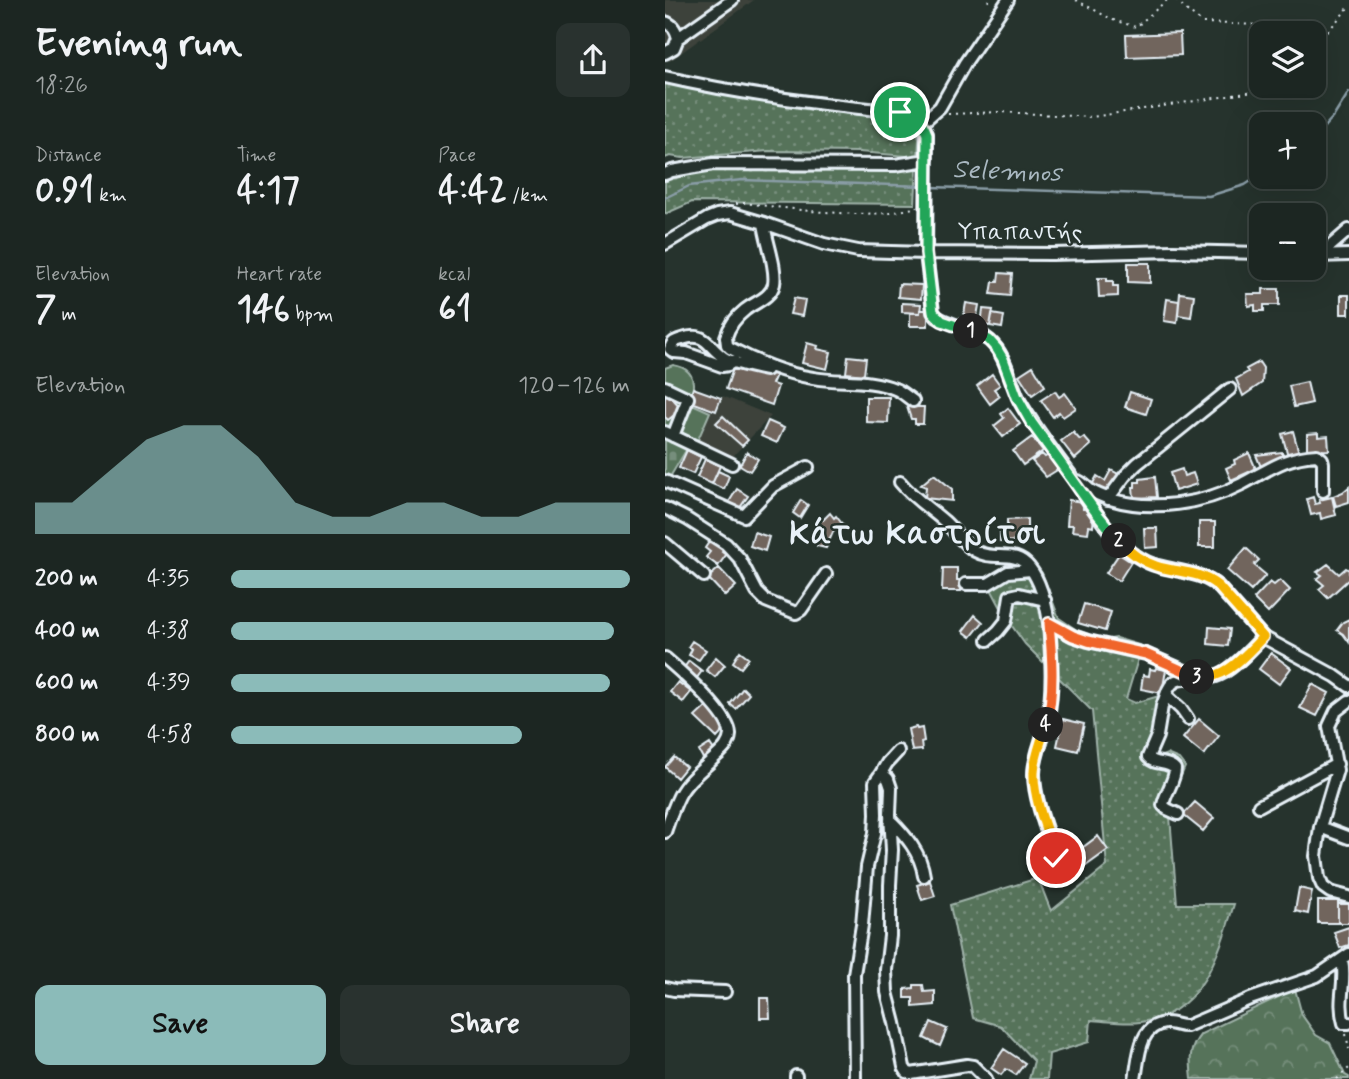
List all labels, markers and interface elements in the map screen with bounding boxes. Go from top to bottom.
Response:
text: Evening run [35,20,242,69]
map controls [1249,21,1326,280]
button: layers [1249,21,1326,98]
button: share [556,23,630,97]
text: 18:26 [35,71,88,101]
pin [870,82,930,142]
icon: arrive [881,93,919,131]
button: + [1249,112,1326,189]
text: Distance [35,143,102,168]
text: Time [237,143,276,168]
text: Pace [438,143,476,168]
water label: Selemnos [952,153,1064,191]
text: 0.91 [35,168,94,214]
text: 4:17 [237,168,300,214]
text: 4:42 [438,168,507,214]
text: km [94,183,127,208]
text: /km [507,183,548,208]
button: − [1249,203,1326,280]
street label: Υπαπαντής [958,217,1082,248]
text: Elevation [35,262,110,287]
text: Heart rate [237,262,322,287]
text: kcal [438,262,470,287]
text: 7 [35,287,56,333]
text: 146 [237,287,290,333]
text: 61 [438,287,471,333]
text: m [56,302,77,327]
text: bpm [290,302,333,327]
pin: 1 [953,314,989,348]
text: 1 [966,318,975,343]
text: Elevation [35,371,126,401]
text: 120–126 m [518,371,630,401]
district label: Κάτω Καστρίτσι [790,514,1046,556]
pin: 2 [1101,524,1137,558]
text: 2 [1114,528,1123,553]
text: 200 m [35,564,98,594]
text: 4:35 [147,564,189,594]
text: 400 m [35,616,100,646]
text: 4:38 [147,616,190,646]
pin: 3 [1179,660,1215,694]
text: 3 [1192,664,1201,689]
text: 600 m [35,668,98,698]
text: 4:39 [147,668,191,698]
pin: 4 [1029,708,1063,742]
text: 4 [1040,712,1051,737]
text: 800 m [35,720,99,750]
text: 4:58 [147,720,193,750]
pin [1026,828,1086,888]
icon: check [1037,839,1075,877]
button: Save [35,985,326,1065]
button: Share [340,985,630,1065]

